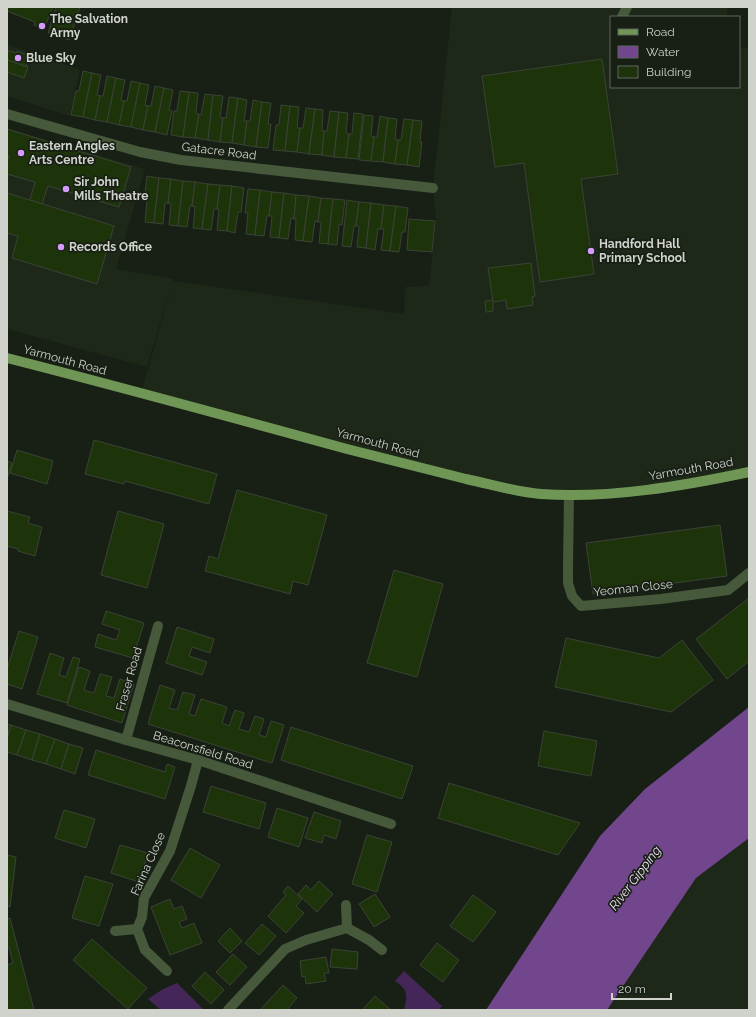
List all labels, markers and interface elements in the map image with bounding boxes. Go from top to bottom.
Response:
place label: The Salvation Army [50,12,128,40]
legend [610,16,740,88]
marker: The Salvation Army [37,21,47,31]
text: Road [646,25,675,39]
text: Water [646,45,680,59]
place label: Blue Sky [26,51,76,65]
marker: Blue Sky [13,53,23,63]
text: Building [646,65,692,79]
place label: Eastern Angles Arts Centre [29,139,115,167]
street label: Gatacre Road [181,139,257,163]
marker: Eastern Angles Arts Centre [16,148,26,158]
place label: Sir John Mills Theatre [74,175,149,203]
marker: Sir John Mills Theatre [61,184,71,194]
place label: Handford Hall Primary School [599,237,686,265]
place label: Records Office [69,240,152,254]
marker: Records Office [56,242,66,252]
marker: Handford Hall Primary School [586,246,596,256]
street label: Yarmouth Road [22,342,108,378]
street label: Yarmouth Road [335,425,421,461]
street label: Yarmouth Road [648,455,734,483]
street label: Yeoman Close [592,577,674,599]
street label: Fraser Road [113,645,145,713]
street label: Beaconsfield Road [151,728,255,772]
street label: Farina Close [128,830,168,898]
water label: River Gipping [606,843,664,913]
scale bar [612,975,671,1001]
text: 20 m [618,982,646,996]

